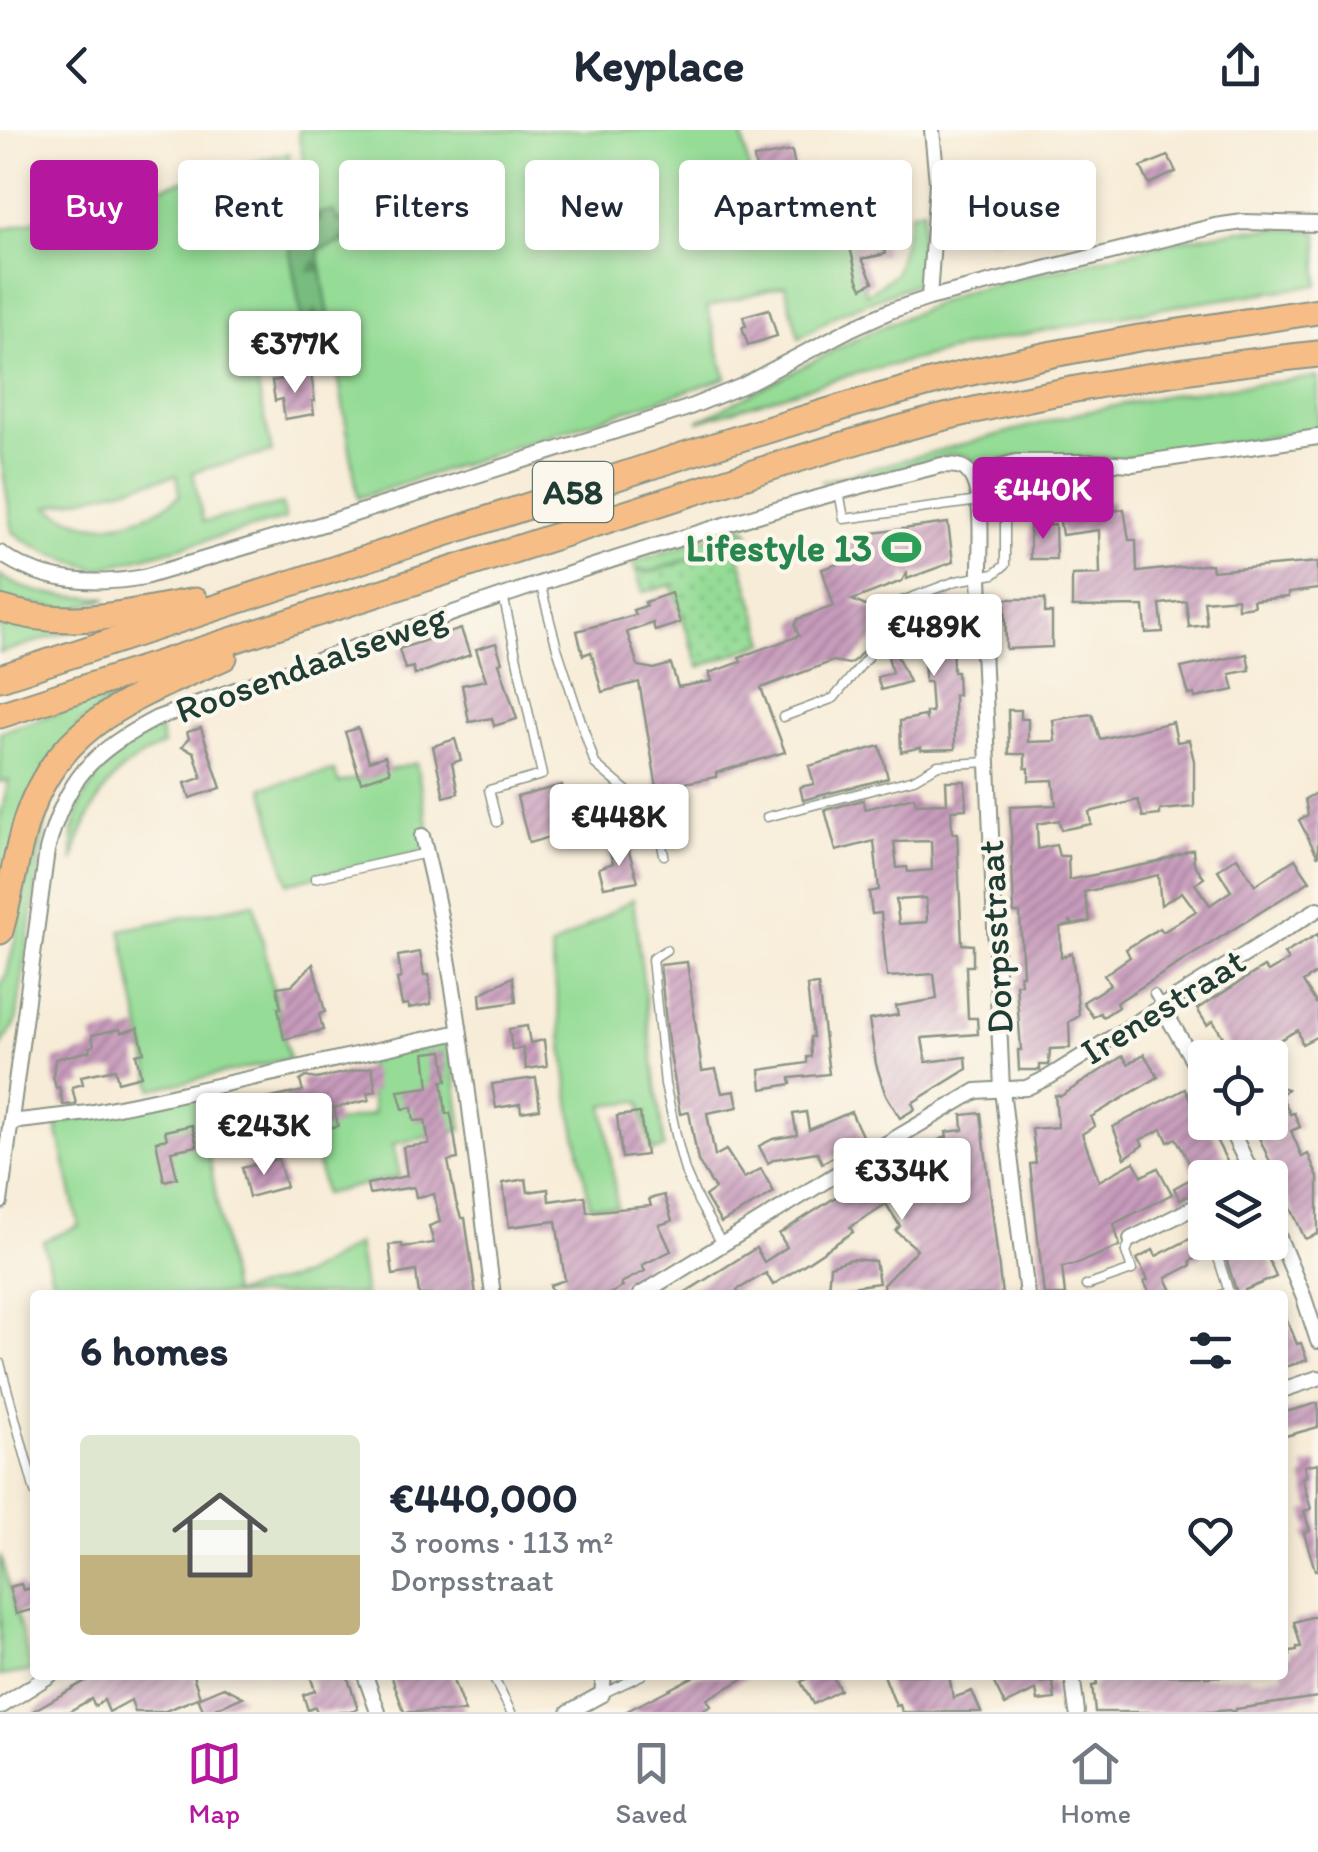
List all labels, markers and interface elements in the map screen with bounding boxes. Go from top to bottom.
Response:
icon: back [50,38,105,93]
text: Keyplace [574,38,744,92]
icon: share [1213,38,1268,93]
chip: Buy [30,160,158,250]
chip: Rent [178,160,319,250]
chip: Filters [339,160,505,250]
chip: New [525,160,659,250]
chip: Apartment [679,160,912,250]
chip: House [932,160,1096,250]
pin: €377K [225,311,365,396]
text: €377K [251,324,339,362]
pin: €440K [973,457,1113,542]
road number: A58 [533,462,613,522]
text: €440K [995,470,1091,508]
place label: Lifestyle 13 [686,525,872,571]
sports icon: Lifestyle 13 [881,527,923,569]
street label: Roosendaalseweg [169,592,454,733]
pin: €489K [864,594,1004,679]
text: €489K [888,607,980,645]
pin: €448K [549,784,689,869]
text: €448K [572,797,666,835]
street label: Dorpsstraat [967,839,1023,1035]
street label: Irenestraat [1072,937,1254,1075]
map controls [1188,1040,1288,1260]
button: locate [1188,1040,1288,1140]
pin: €243K [194,1093,334,1178]
text: €243K [218,1106,310,1144]
pin: €334K [832,1138,972,1223]
text: €334K [856,1151,948,1189]
button: layers [1188,1160,1288,1260]
icon: filters [1183,1323,1238,1378]
text: 6 homes [80,1325,228,1376]
text: €440,000 [390,1472,578,1523]
icon: home [160,1475,280,1595]
icon: heart [1183,1508,1238,1563]
text: 3 rooms · 113 m² [390,1523,613,1561]
text: Dorpsstraat [390,1561,554,1599]
tab: Map [187,1736,242,1830]
tab: Saved [615,1736,687,1830]
tab: Home [1061,1736,1131,1830]

